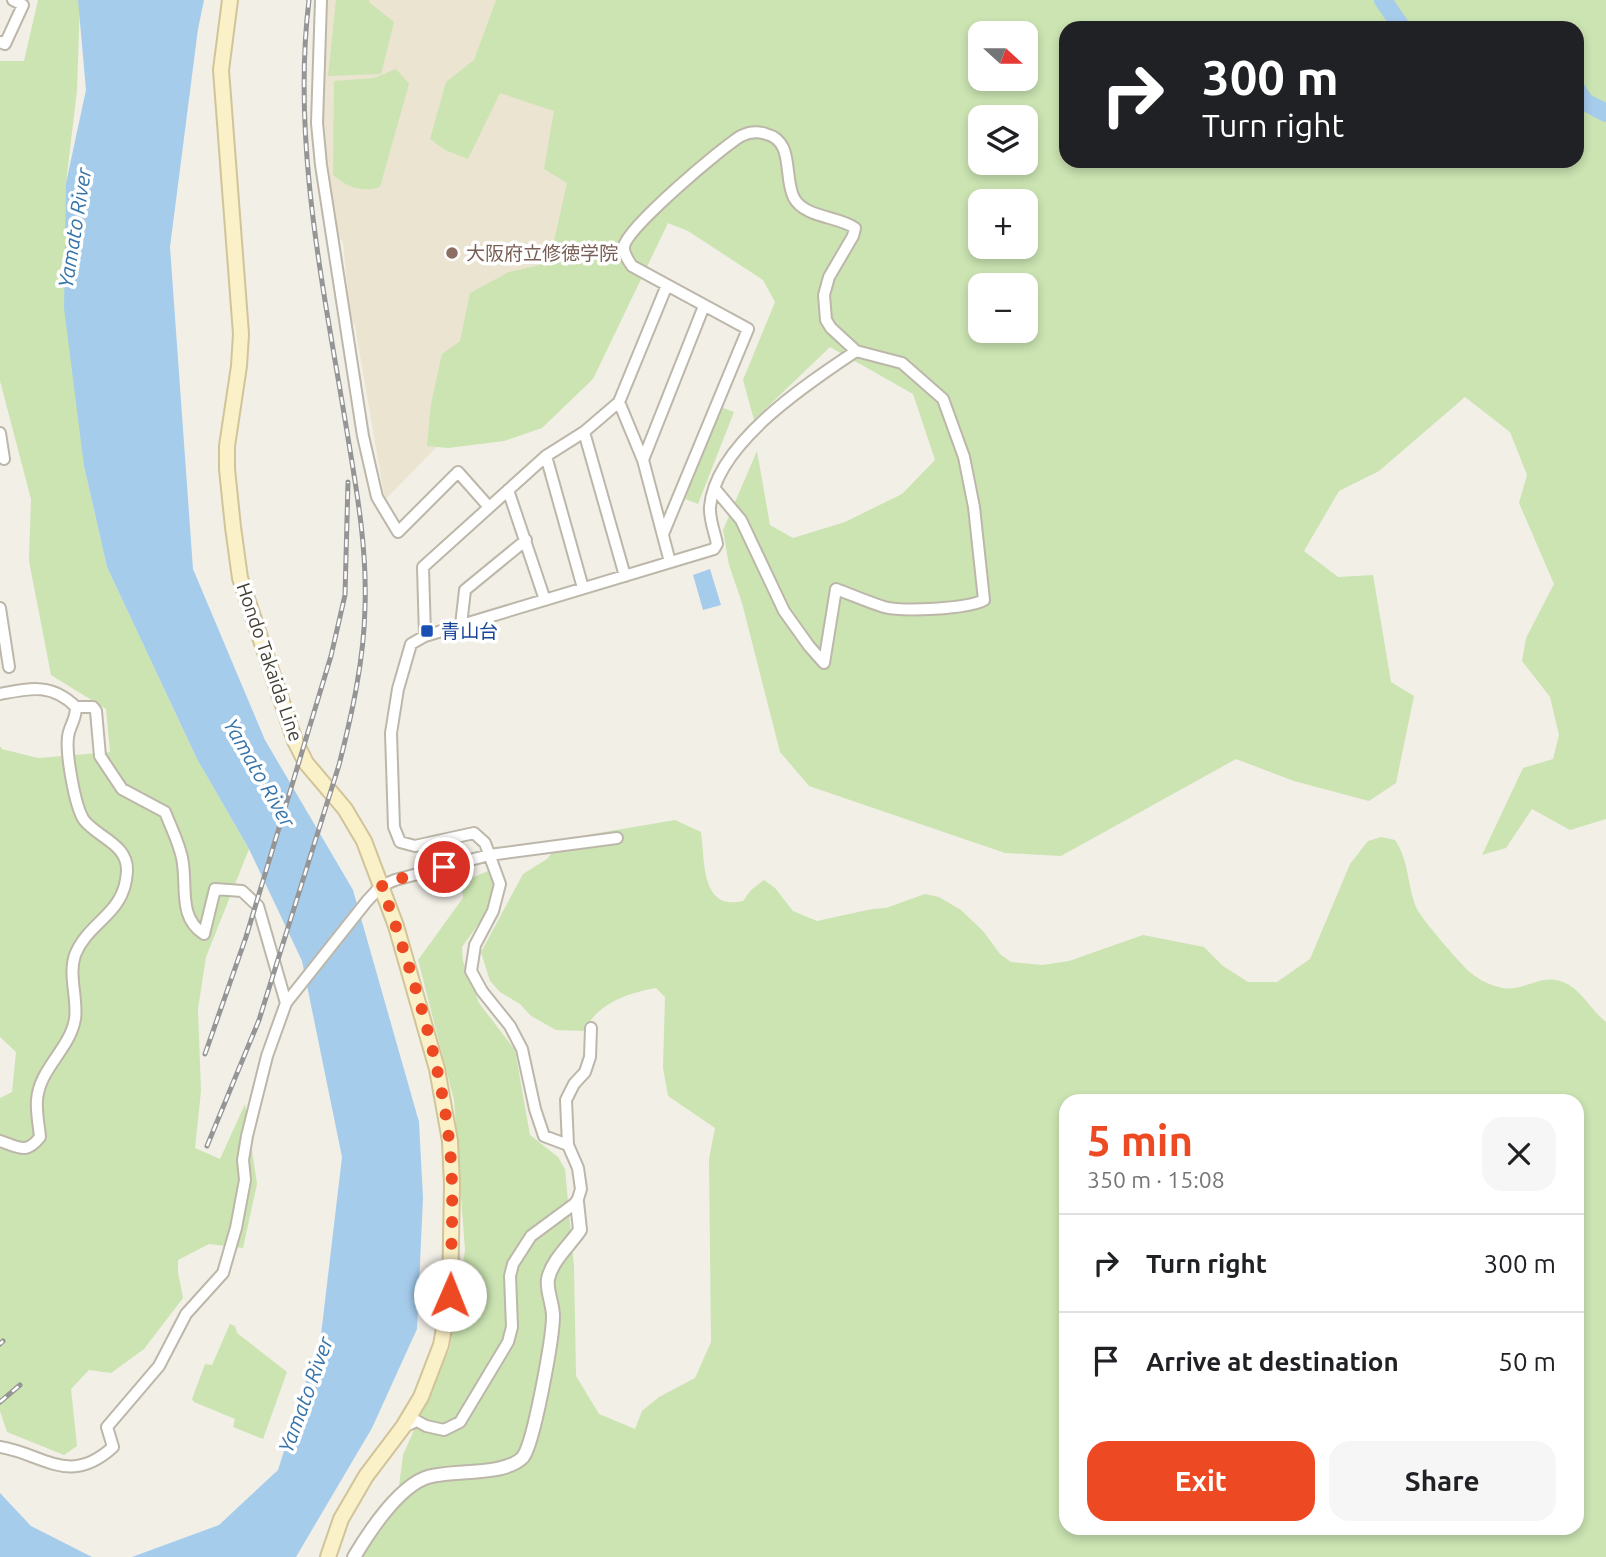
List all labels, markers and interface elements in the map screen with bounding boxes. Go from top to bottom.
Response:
north arrow [968,21,1038,91]
map controls [968,21,1038,343]
icon: right [1087,49,1178,140]
text: 300 m [1202,49,1339,104]
button: layers [968,105,1038,175]
text: Turn right [1202,107,1344,143]
water label: Yamato River [53,165,96,290]
button: + [968,189,1038,259]
place label: 大阪府立修徳学院 [466,242,618,264]
marker: 大阪府立修徳学院 [444,245,460,261]
button: − [968,273,1038,343]
street label: Hondo Takaida Line [233,580,307,744]
place label: 青山台 [441,620,498,642]
marker: 青山台 [419,623,435,639]
water label: Yamato River [219,714,301,832]
pin [414,837,474,897]
icon: arrive [425,848,463,886]
text: 5 min [1087,1117,1193,1164]
button: close [1482,1117,1556,1191]
text: 350 m · 15:08 [1087,1167,1225,1192]
icon: right [1087,1244,1125,1282]
text: Turn right [1146,1249,1267,1278]
text: 300 m [1484,1249,1556,1278]
position arrow [413,1258,487,1332]
water label: Yamato River [273,1332,337,1456]
icon: arrive [1087,1342,1125,1380]
text: Arrive at destination [1146,1347,1399,1376]
text: 50 m [1498,1347,1556,1376]
button: Exit [1087,1441,1315,1521]
button: Share [1329,1441,1556,1521]

